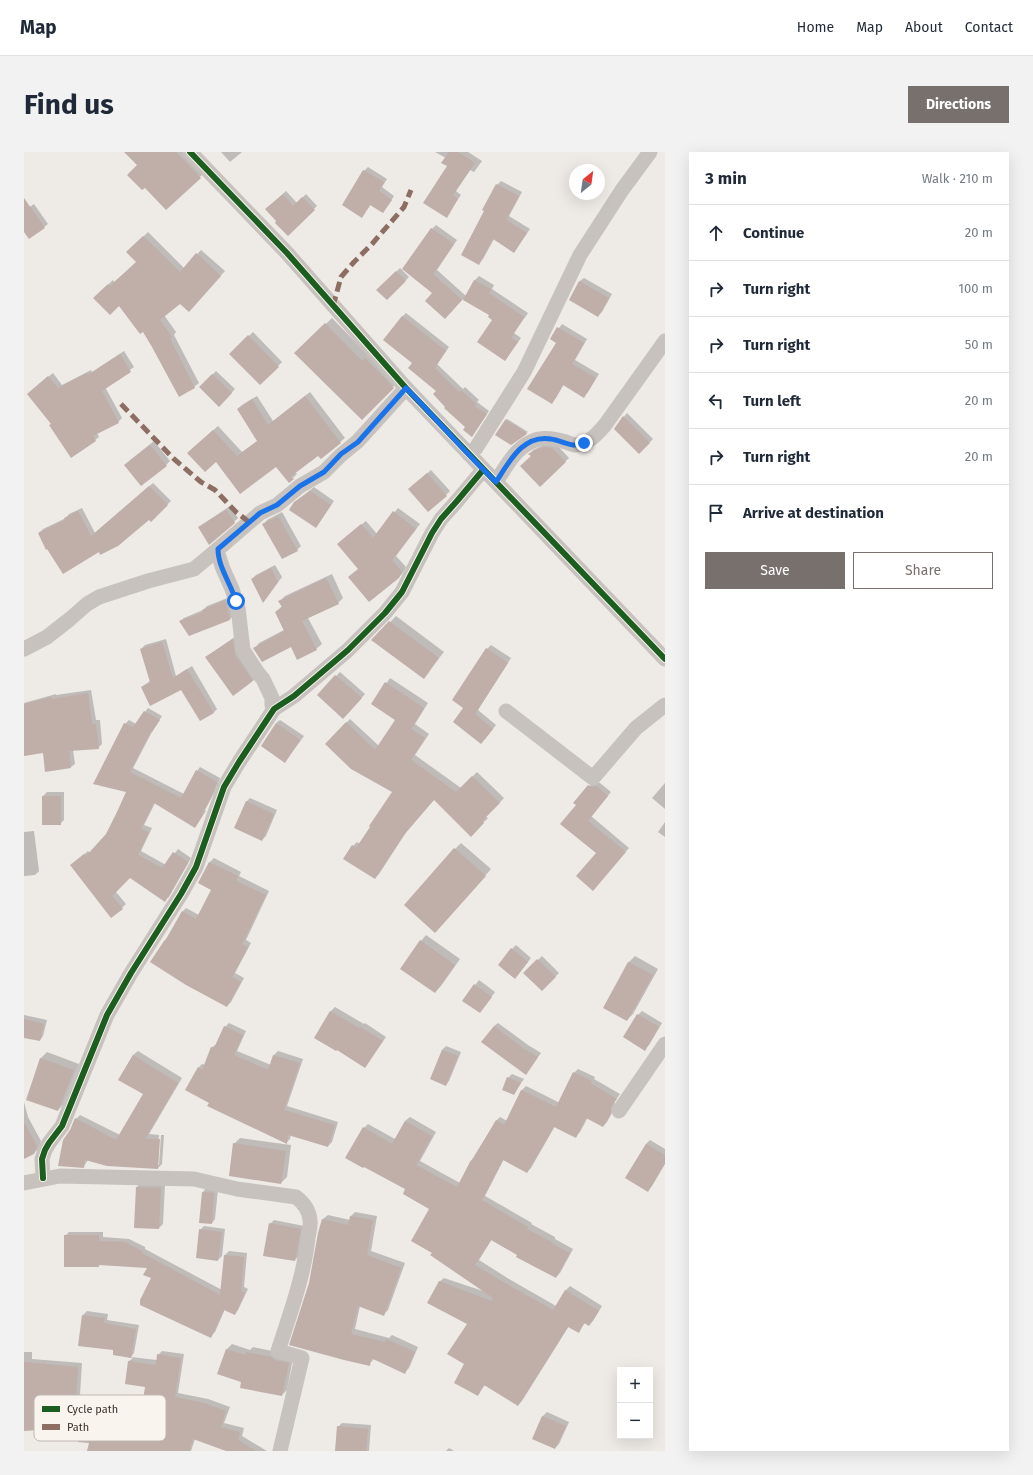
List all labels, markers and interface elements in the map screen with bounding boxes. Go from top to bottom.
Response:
text: Map [20,16,57,39]
text: Home [797,19,834,36]
text: Map [856,19,883,36]
text: About [905,19,943,36]
text: Contact [965,19,1013,36]
button: Directions [908,86,1009,123]
text: Find us [24,88,114,121]
north arrow [569,164,605,200]
text: 3 min [705,168,747,189]
text: Walk · 210 m [922,171,993,186]
icon: ahead [705,222,727,244]
text: Continue [743,224,804,242]
text: 20 m [965,225,993,240]
icon: right [705,278,727,300]
text: Turn right [743,280,810,298]
text: 100 m [958,281,993,296]
icon: right [705,334,727,356]
text: Turn right [743,336,810,354]
text: 50 m [965,337,993,352]
icon: left [705,390,727,412]
text: Turn left [743,392,801,410]
text: 20 m [965,393,993,408]
route end [575,434,593,452]
icon: right [705,446,727,468]
text: Turn right [743,448,810,466]
text: 20 m [965,449,993,464]
icon: arrive [705,502,727,524]
text: Arrive at destination [743,504,884,522]
button: Save [705,552,845,589]
button: Share [853,552,993,589]
route start [227,592,245,610]
map controls [617,1367,653,1439]
button: + [617,1367,653,1403]
legend [34,1395,166,1441]
text: Cycle path [67,1403,118,1416]
button: − [617,1403,653,1439]
text: Path [67,1421,89,1434]

